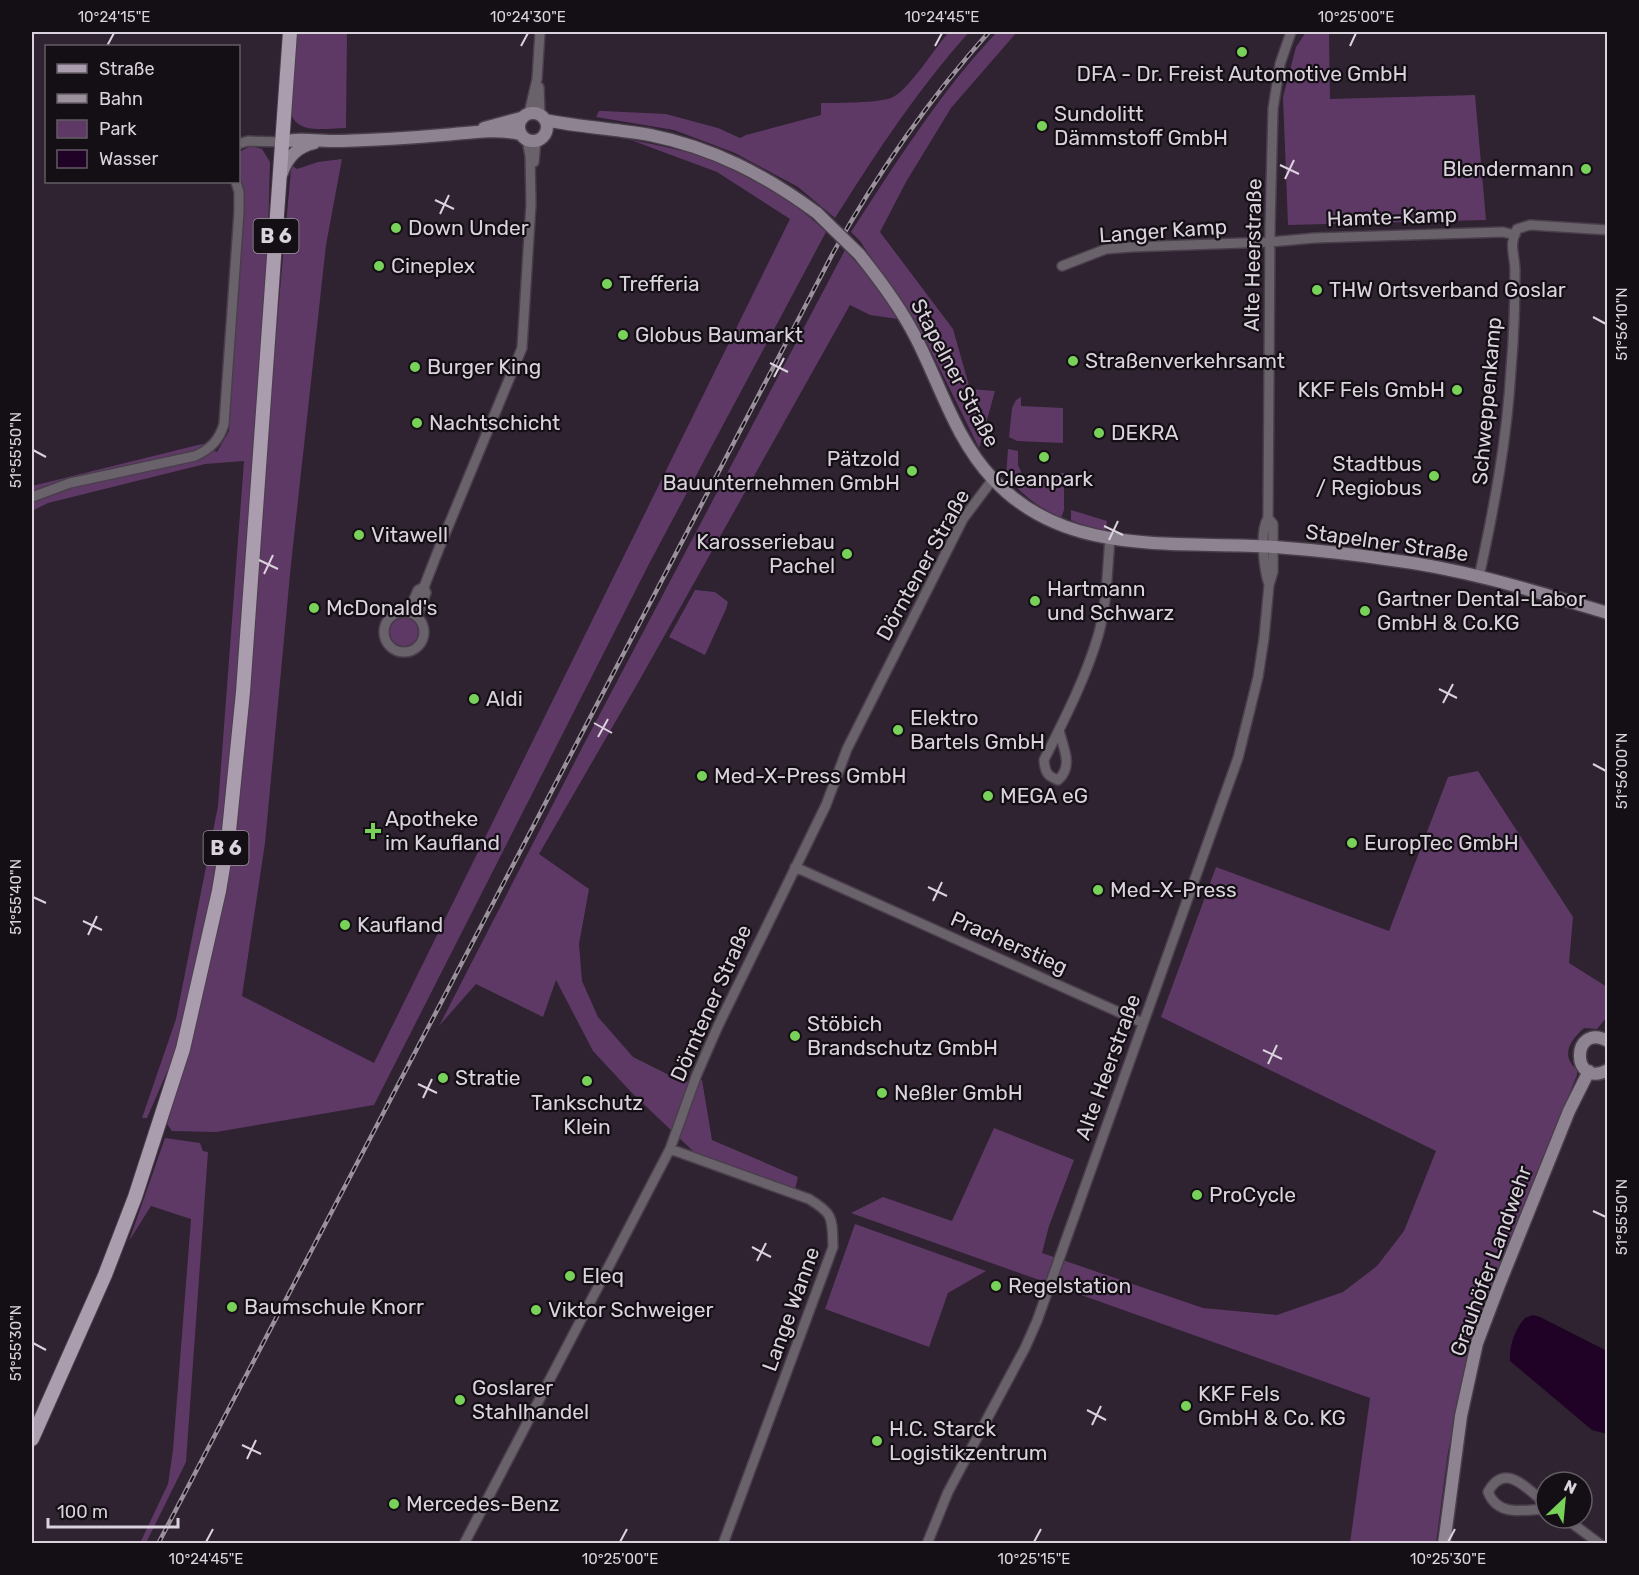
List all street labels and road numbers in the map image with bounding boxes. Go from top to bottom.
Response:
street label: Alte Heerstraße [1239,178,1266,332]
street label: Hamte-Kamp [1326,202,1458,231]
street label: Langer Kamp [1098,214,1228,247]
road number: B 6 [254,219,298,253]
street label: Stapelner Straße [906,294,1005,451]
street label: Schweppenkamp [1467,316,1506,486]
street label: Dörntener Straße [871,485,974,645]
street label: Stapelner Straße [1304,519,1470,566]
road number: B 6 [204,831,248,865]
street label: Pracherstieg [947,906,1072,979]
street label: Dörntener Straße [665,921,756,1085]
street label: Alte Heerstraße [1070,991,1145,1143]
street label: Grauhöfer Landwehr [1444,1162,1537,1360]
street label: Lange Wanne [756,1243,825,1374]

